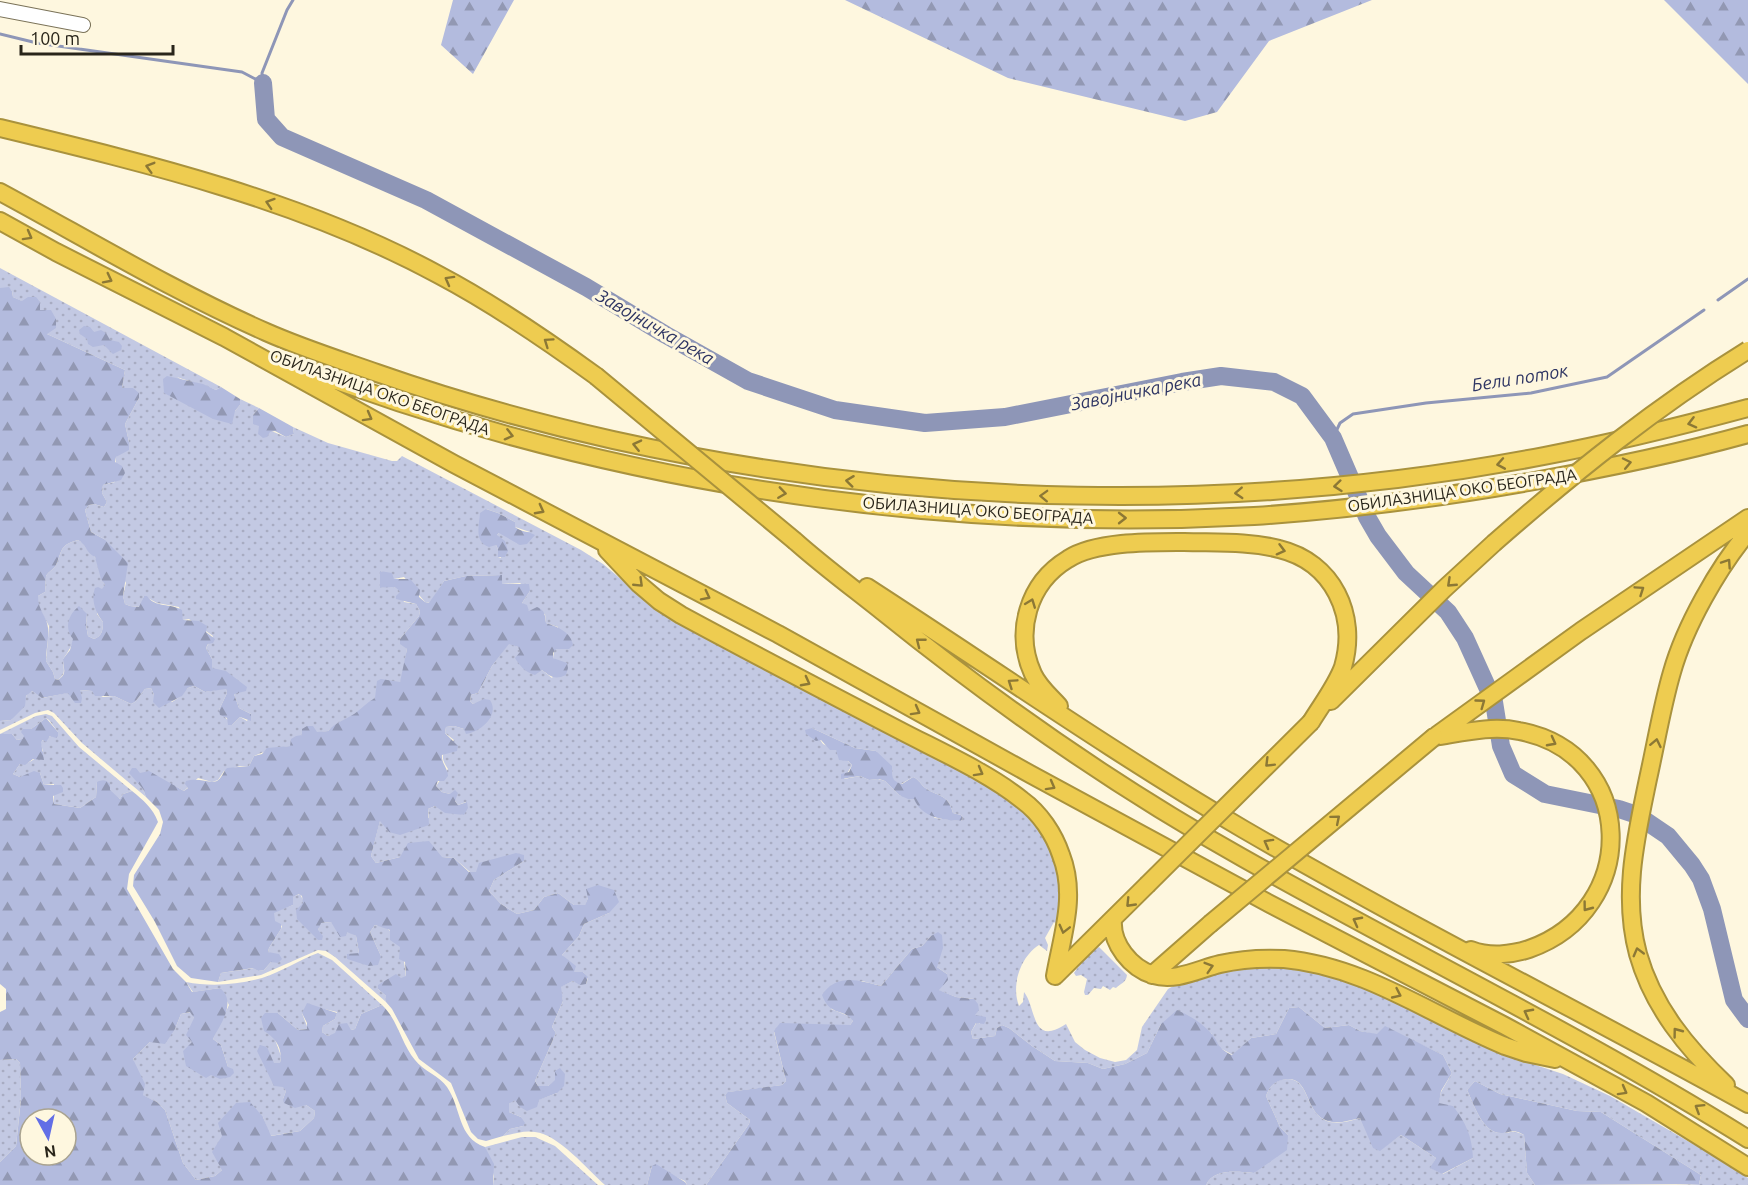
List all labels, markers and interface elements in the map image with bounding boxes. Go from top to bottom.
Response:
scale bar [21,18,172,56]
text: 100 m [30,28,80,48]
one-way arrow [145,162,156,174]
one-way arrow [265,198,276,210]
one-way arrow [22,229,32,240]
one-way arrow [102,272,112,283]
one-way arrow [445,276,455,287]
water label: Завојничка река [592,284,718,368]
one-way arrow [544,338,555,349]
street label: ОБИЛАЗНИЦА ОКО БЕОГРАДА [268,346,493,438]
water label: Бели поток [1470,359,1570,395]
water label: Завојничка река [1068,369,1203,414]
one-way arrow [362,410,372,421]
one-way arrow [1687,416,1697,428]
one-way arrow [503,428,514,440]
one-way arrow [632,440,642,453]
one-way arrow [1496,457,1506,470]
one-way arrow [1622,457,1632,470]
street label: ОБИЛАЗНИЦА ОКО БЕОГРАДА [1346,465,1578,515]
one-way arrow [845,475,854,488]
one-way arrow [1333,479,1343,492]
one-way arrow [777,486,786,498]
one-way arrow [1235,487,1244,500]
one-way arrow [1040,489,1049,502]
street label: ОБИЛАЗНИЦА ОКО БЕОГРАДА [862,493,1094,527]
one-way arrow [533,503,544,514]
one-way arrow [1118,512,1127,524]
one-way arrow [1275,543,1286,555]
one-way arrow [1719,559,1731,569]
one-way arrow [632,576,642,587]
one-way arrow [1447,576,1458,587]
one-way arrow [1634,587,1645,598]
one-way arrow [700,589,711,601]
one-way arrow [1024,598,1036,609]
one-way arrow [916,638,927,649]
one-way arrow [800,675,811,686]
one-way arrow [1008,679,1019,690]
one-way arrow [1474,699,1485,710]
one-way arrow [910,704,920,715]
one-way arrow [1546,735,1556,746]
one-way arrow [1649,738,1662,748]
one-way arrow [1266,756,1276,767]
one-way arrow [973,765,983,776]
one-way arrow [1045,779,1056,790]
one-way arrow [1329,815,1340,826]
one-way arrow [1264,839,1274,850]
one-way arrow [1126,895,1137,906]
one-way arrow [1583,900,1594,911]
one-way arrow [1352,917,1363,928]
one-way arrow [1059,924,1072,934]
one-way arrow [1633,948,1646,958]
one-way arrow [1203,962,1213,974]
one-way arrow [1390,986,1401,998]
one-way arrow [1524,1009,1535,1020]
one-way arrow [1674,1027,1685,1038]
one-way arrow [1617,1084,1628,1095]
one-way arrow [1694,1105,1705,1116]
north arrow [18,1107,78,1167]
text: N [43,1142,57,1162]

